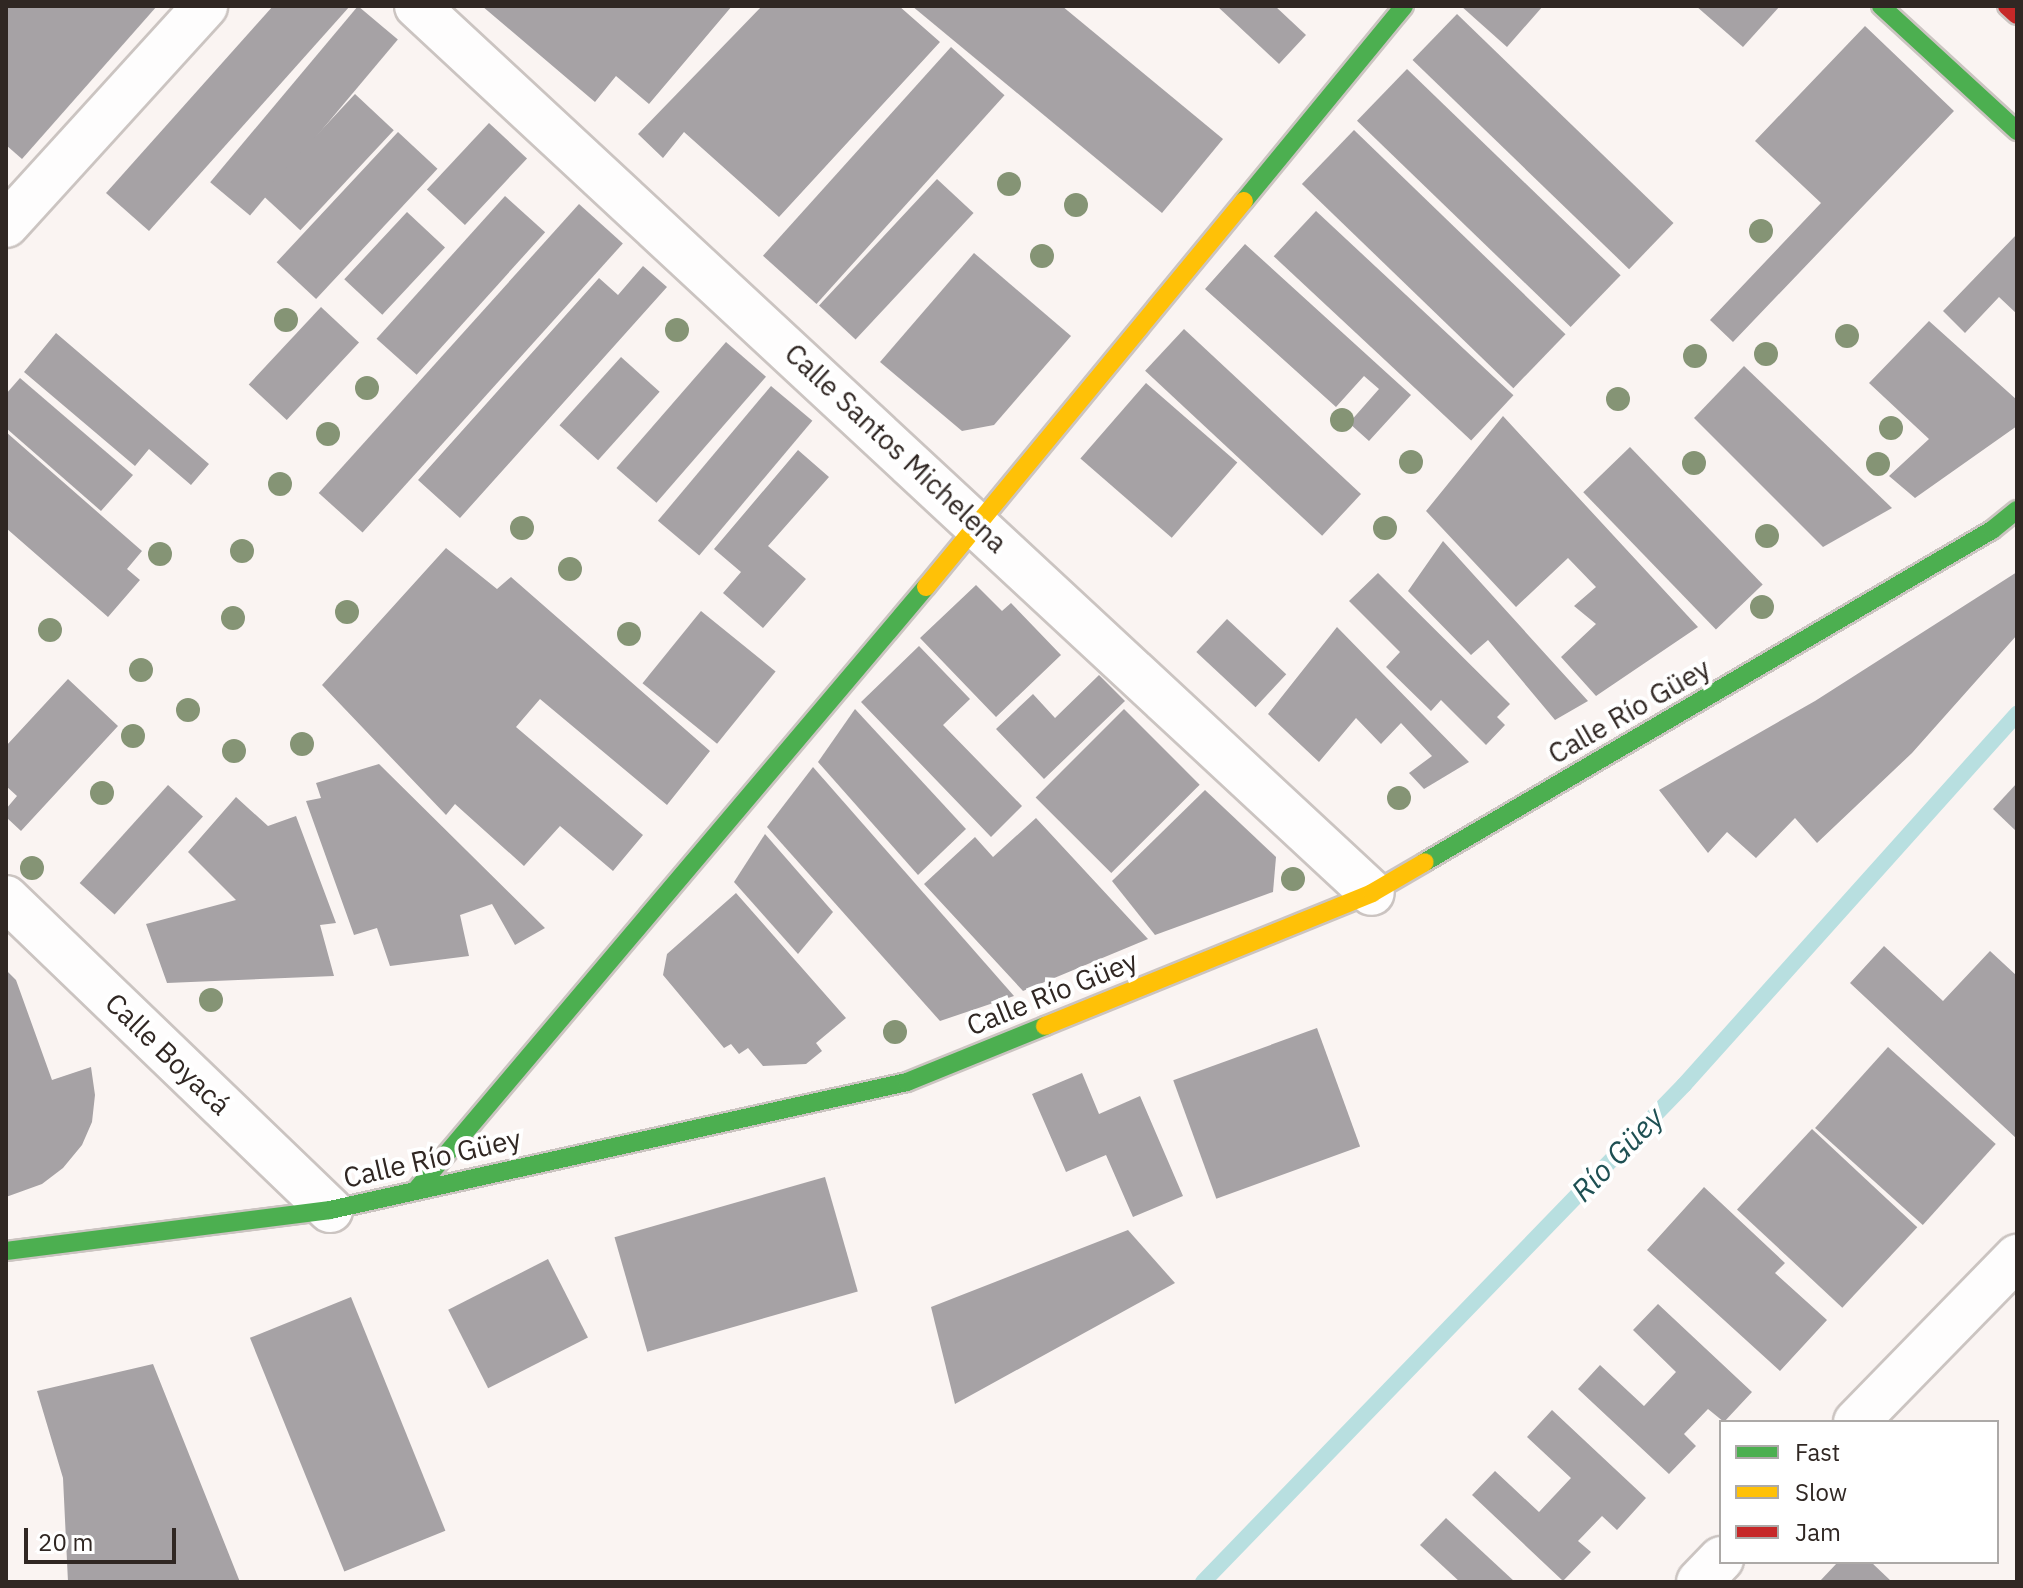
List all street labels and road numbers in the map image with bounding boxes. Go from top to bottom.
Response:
street label: Calle Santos Michelena [778,336,1014,560]
street label: Calle Río Güey [1542,651,1716,771]
street label: Calle Río Güey [962,943,1142,1043]
street label: Calle Boyacá [98,986,238,1122]
street label: Calle Río Güey [340,1121,524,1195]

